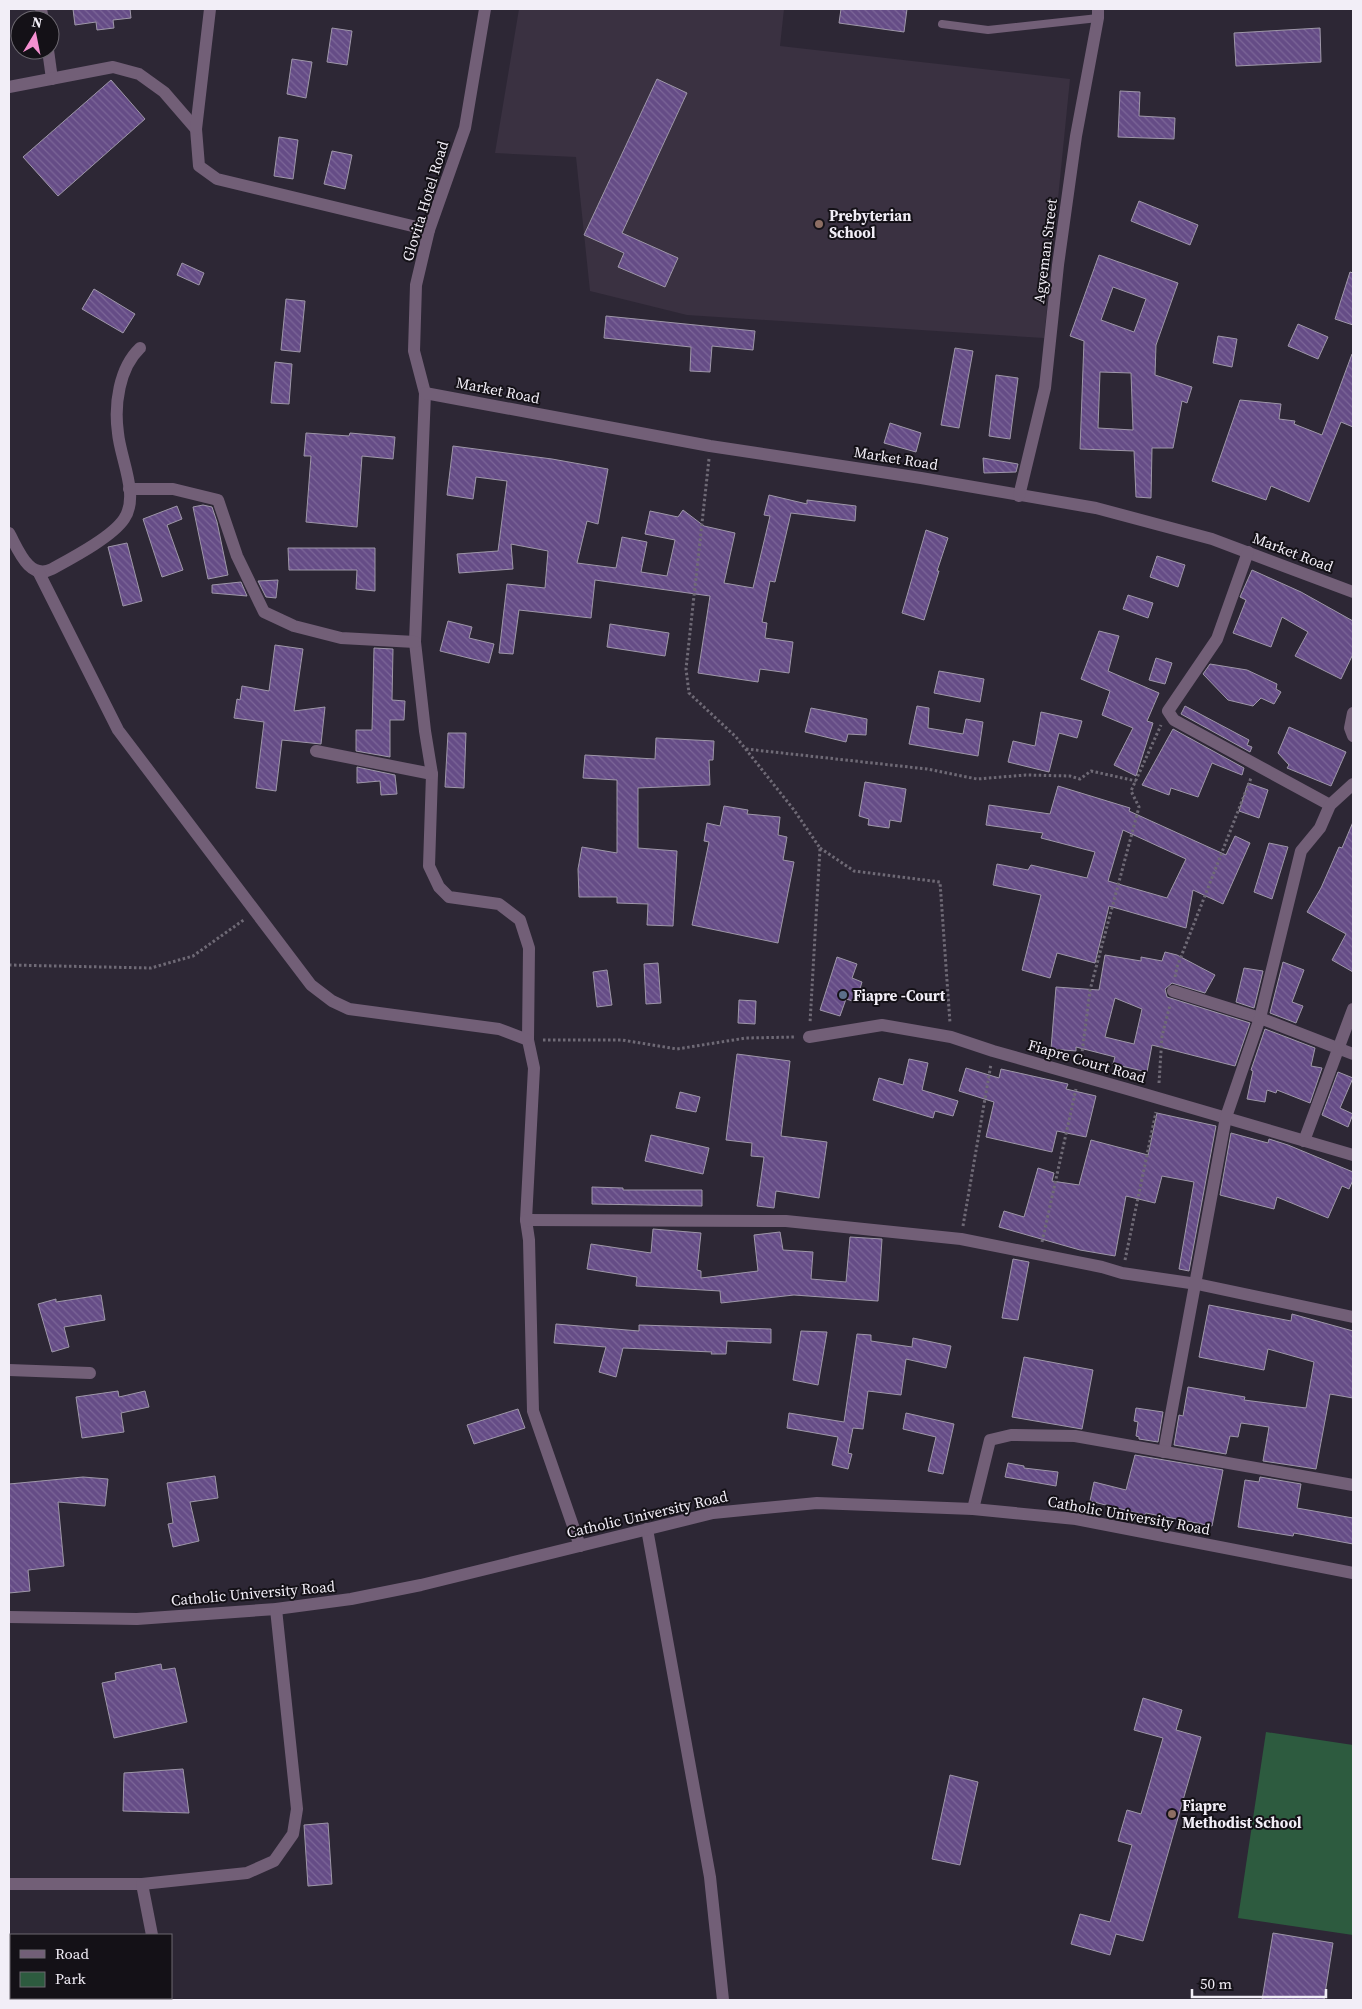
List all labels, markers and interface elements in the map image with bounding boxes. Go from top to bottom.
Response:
north arrow [10,10,60,60]
text: N [30,11,44,33]
street label: Glovita Hotel Road [397,138,453,264]
street label: Agyeman Street [1028,197,1062,305]
place label: Prebyterian School [829,205,912,243]
marker: Prebyterian School [813,218,825,230]
street label: Market Road [454,372,542,408]
street label: Market Road [852,441,940,475]
street label: Market Road [1250,527,1337,577]
place label: Fiapre -Court [853,985,946,1006]
marker: Fiapre -Court [837,989,849,1001]
street label: Fiapre Court Road [1026,1034,1149,1088]
street label: Catholic University Road [564,1485,730,1543]
street label: Catholic University Road [1046,1490,1212,1540]
street label: Catholic University Road [170,1575,336,1611]
place label: Fiapre Methodist School [1182,1795,1302,1833]
marker: Fiapre Methodist School [1166,1808,1178,1820]
legend [10,1934,172,1999]
text: Road [55,1943,89,1964]
scale bar [1192,1966,1326,1998]
text: Park [55,1968,87,1989]
text: 50 m [1200,1973,1232,1994]

